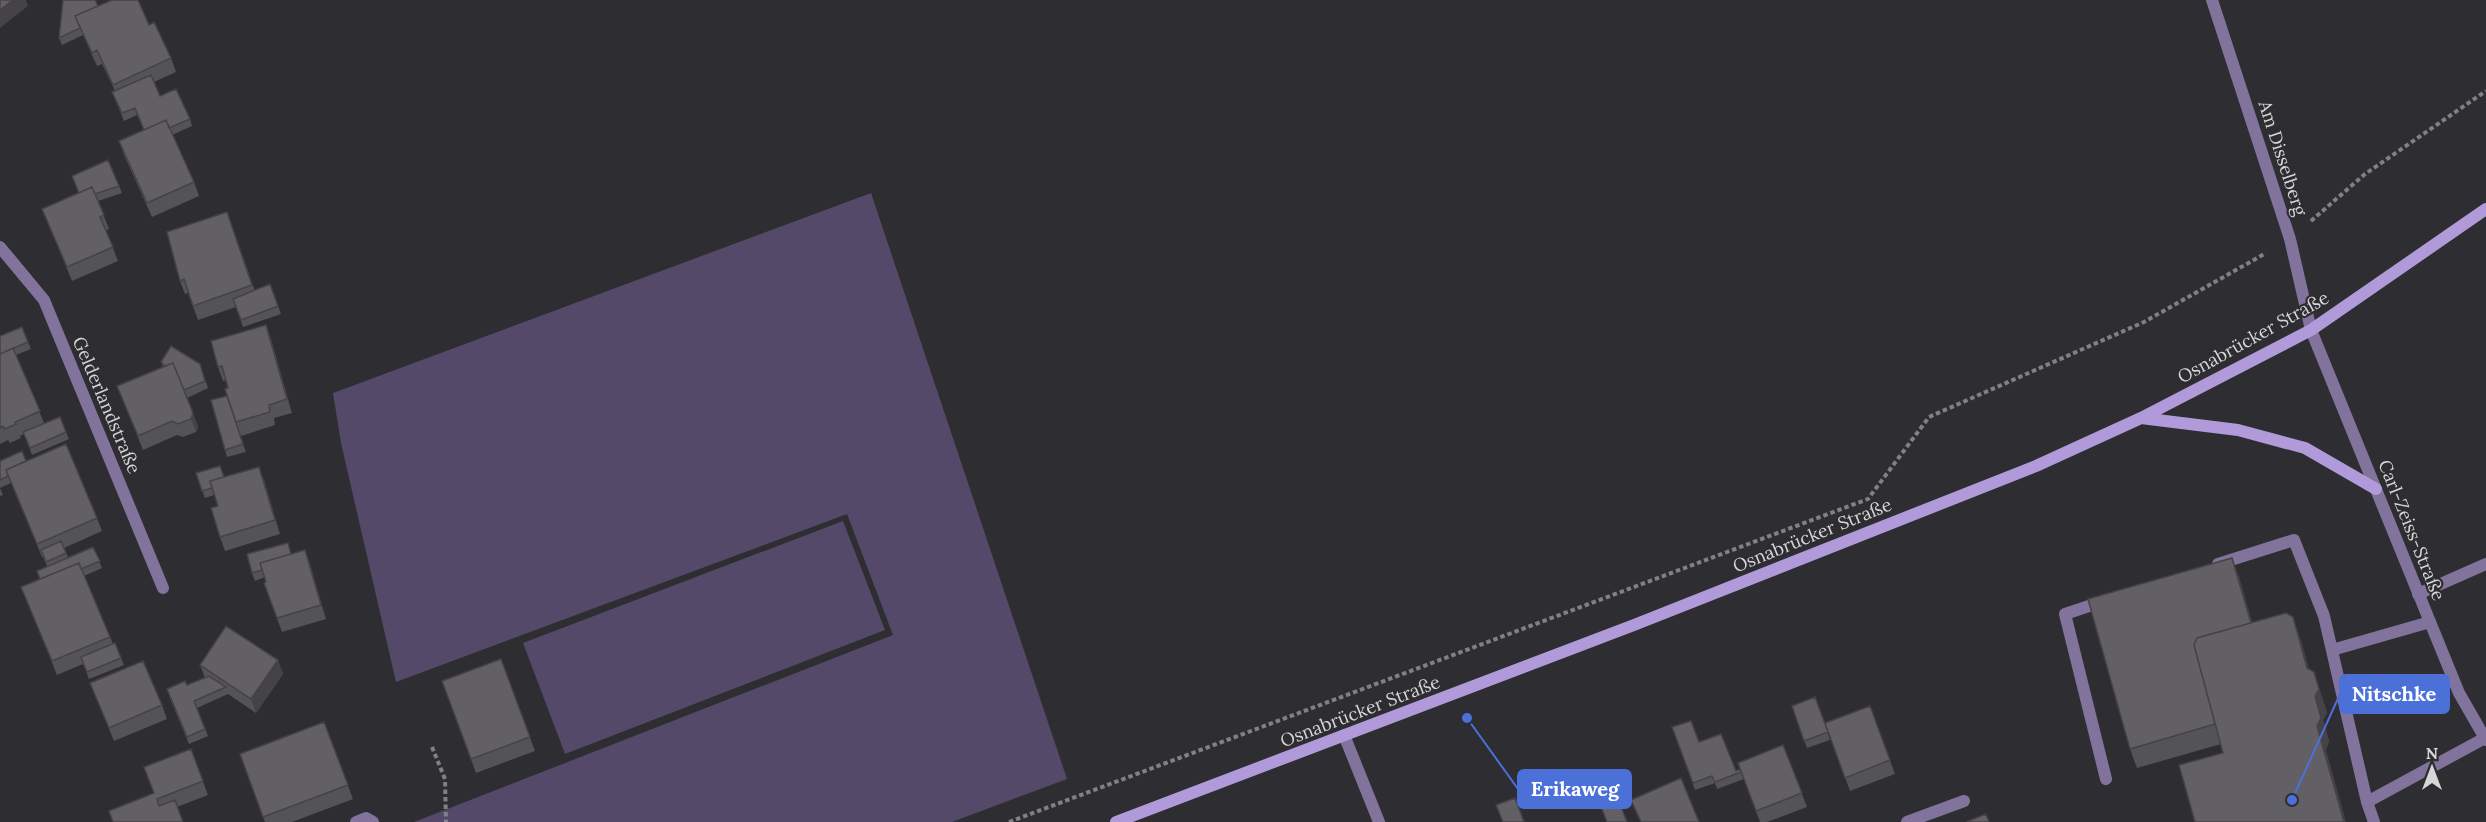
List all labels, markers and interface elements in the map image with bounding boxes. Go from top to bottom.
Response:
street label: Am Disselberg [2253,97,2313,219]
street label: Osnabrücker Straße [2173,286,2333,388]
street label: Gelderlandstraße [68,333,146,477]
street label: Carl-Zeiss-Straße [2373,456,2451,604]
street label: Osnabrücker Straße [1729,493,1895,577]
street label: Osnabrücker Straße [1277,670,1443,752]
callout: Nitschke [2340,675,2449,713]
text: Nitschke [2352,681,2436,706]
north arrow [2402,738,2462,798]
text: N [2426,743,2438,763]
callout: Erikaweg [1518,770,1631,808]
text: Erikaweg [1531,776,1620,801]

